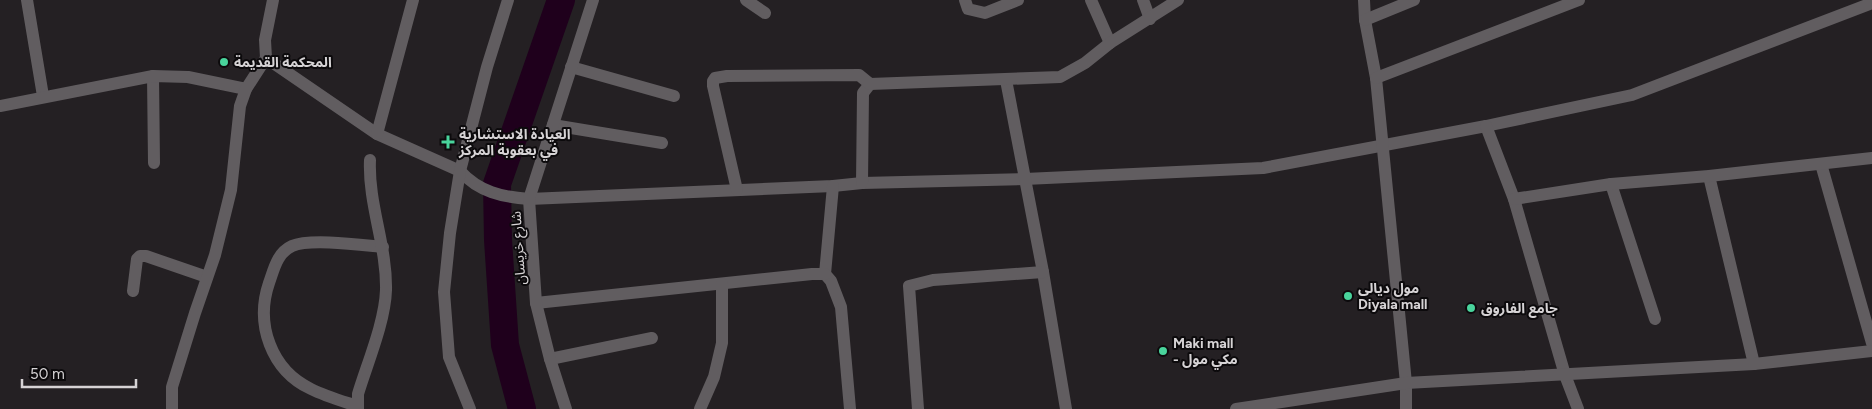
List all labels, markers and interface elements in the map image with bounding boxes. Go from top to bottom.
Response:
place label: المحكمة القديمة [234,54,332,71]
marker: المحكمة القديمة [218,56,230,68]
place label: العيادة الاستشارية في بعقوبة المركز [458,126,571,161]
marker: العيادة الاستشارية في بعقوبة المركز [441,135,455,149]
street label: شارع خريسان [507,210,532,285]
place label: مول ديالى Diyala mall [1358,280,1428,313]
marker: مول ديالى Diyala mall [1342,290,1354,302]
place label: جامع الفاروق [1481,300,1558,318]
marker: جامع الفاروق [1465,302,1477,314]
place label: Maki mall - مكي مول [1173,335,1238,370]
marker: Maki mall - مكي مول [1157,345,1169,357]
scale bar [22,356,136,388]
text: 50 m [30,365,65,383]

